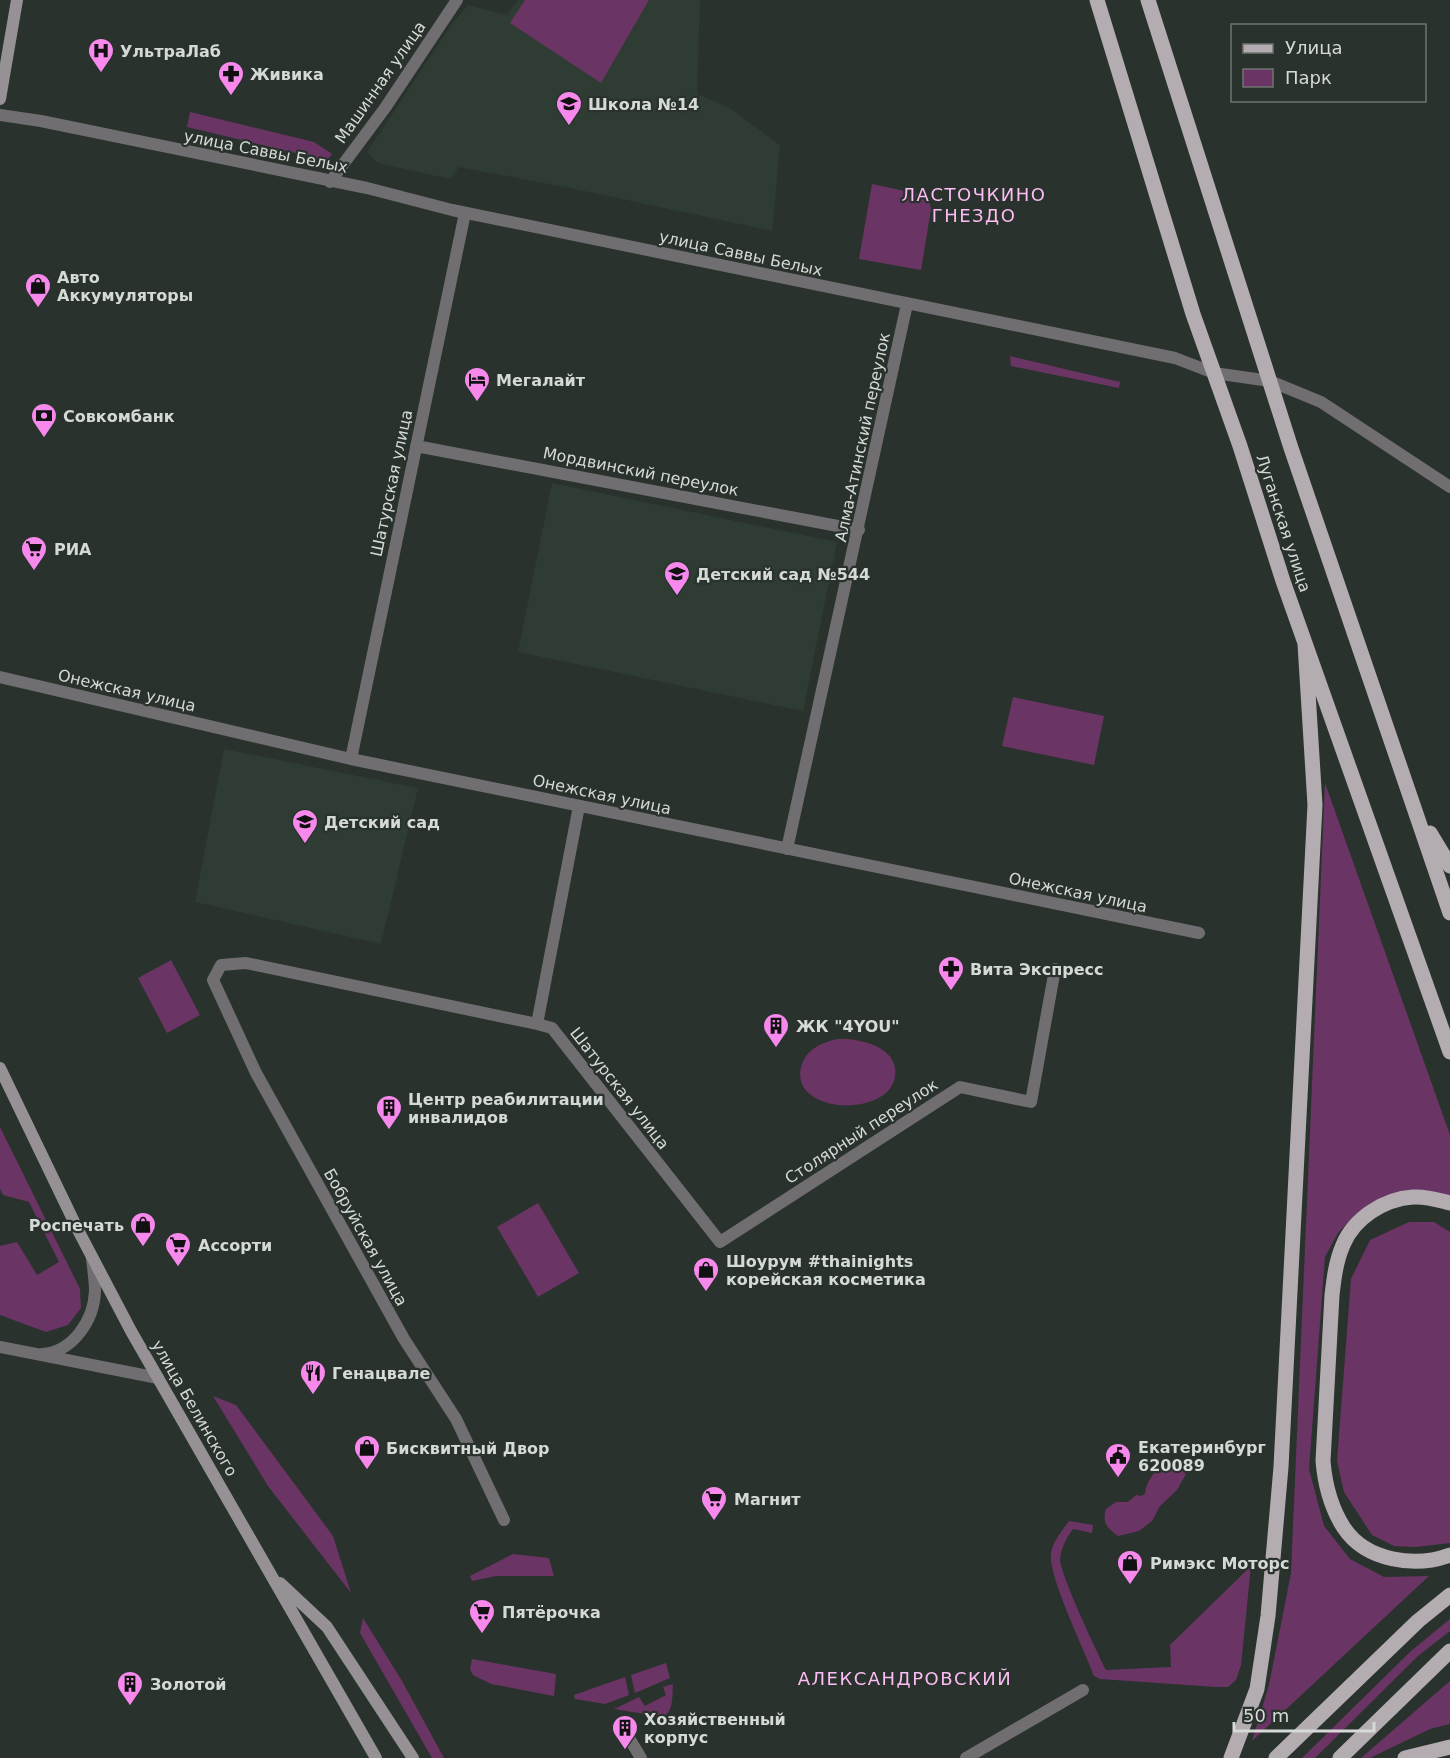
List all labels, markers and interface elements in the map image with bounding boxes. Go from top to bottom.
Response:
street label: Машинная улица [331,18,430,147]
legend [1231,24,1426,102]
hospital icon: УльтраЛаб [86,36,116,74]
text: Улица [1285,37,1342,58]
place label: УльтраЛаб [120,42,221,61]
pharmacy icon: Живика [216,59,246,97]
place label: Живика [250,65,324,84]
text: Парк [1285,67,1332,88]
school or university icon: Школа №14 [554,89,584,127]
place label: Школа №14 [588,95,699,114]
street label: улица Саввы Белых [182,126,349,177]
district label: ЛАСТОЧКИНО ГНЕЗДО [902,184,1046,226]
street label: улица Саввы Белых [657,227,824,280]
place label: Авто Аккумуляторы [57,268,193,305]
shop icon: Авто Аккумуляторы [23,271,53,309]
street label: Алма-Атинский переулок [831,330,894,544]
hotel icon: Мегалайт [462,365,492,403]
place label: Мегалайт [496,371,586,390]
bank icon: Совкомбанк [29,401,59,439]
place label: Совкомбанк [63,407,175,426]
street label: Шатурская улица [367,408,416,558]
street label: Мордвинский переулок [541,443,741,500]
street label: Луганская улица [1252,452,1315,595]
supermarket icon: РИА [19,534,49,572]
place label: РИА [54,540,92,559]
school or university icon: Детский сад №544 [662,559,692,597]
place label: Детский сад №544 [696,565,870,584]
street label: Онежская улица [56,665,198,716]
street label: Онежская улица [531,771,673,818]
school or university icon: Детский сад [290,807,320,845]
place label: Детский сад [324,813,440,832]
street label: Онежская улица [1007,869,1149,916]
pharmacy icon: Вита Экспресс [936,954,966,992]
place label: Вита Экспресс [970,960,1103,979]
building icon: ЖК "4YOU" [761,1011,791,1049]
place label: ЖК "4YOU" [796,1017,900,1036]
street label: Шатурская улица [566,1024,673,1153]
street label: Столярный переулок [781,1075,942,1188]
place label: Центр реабилитации инвалидов [408,1090,604,1127]
building icon: Центр реабилитации инвалидов [374,1093,404,1131]
street label: Бобруйская улица [320,1165,411,1309]
shop icon: Роспечать [128,1210,158,1248]
place label: Роспечать [29,1216,124,1235]
supermarket icon: Ассорти [163,1230,193,1268]
place label: Ассорти [198,1236,272,1255]
place label: Шоурум #thainights корейская косметика [726,1252,926,1289]
shop icon: Шоурум #thainights корейская косметика [691,1255,721,1293]
street label: улица Белинского [148,1337,241,1480]
restaurant icon: Генацвале [298,1358,328,1396]
place label: Генацвале [332,1364,430,1383]
shop icon: Бисквитный Двор [352,1433,382,1471]
place label: Екатеринбург 620089 [1138,1438,1266,1475]
place label: Бисквитный Двор [386,1439,549,1458]
public building icon: Екатеринбург 620089 [1103,1441,1133,1479]
supermarket icon: Магнит [699,1484,729,1522]
place label: Магнит [734,1490,801,1509]
shop icon: Римэкс Моторс [1115,1548,1145,1586]
place label: Римэкс Моторс [1150,1554,1290,1573]
supermarket icon: Пятёрочка [467,1597,497,1635]
place label: Пятёрочка [502,1603,601,1622]
district label: АЛЕКСАНДРОВСКИЙ [798,1668,1012,1689]
building icon: Золотой [115,1669,145,1707]
place label: Золотой [150,1675,227,1694]
scale bar [1234,1695,1374,1733]
text: 50 m [1243,1705,1289,1726]
place label: Хозяйственный корпус [644,1710,786,1747]
building icon: Хозяйственный корпус [610,1713,640,1751]

